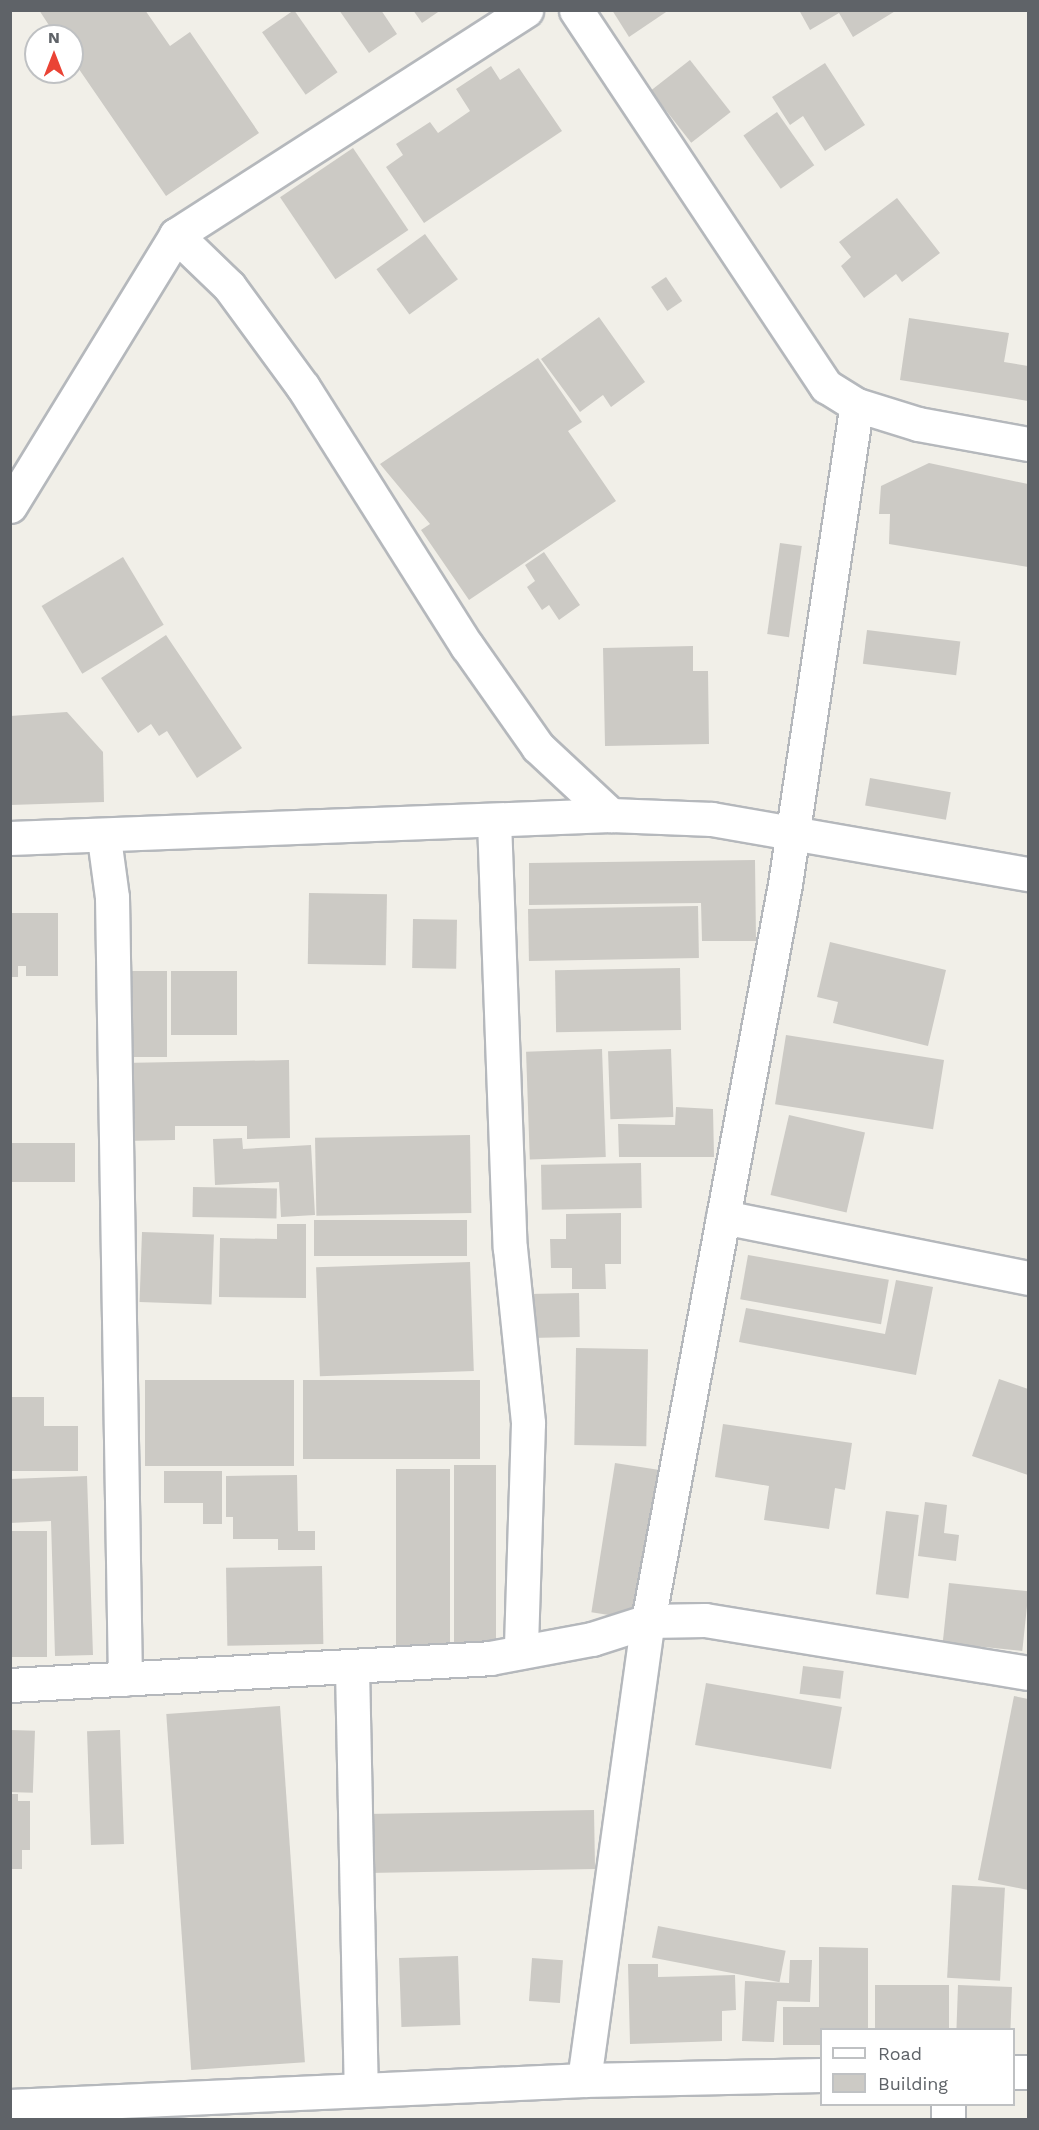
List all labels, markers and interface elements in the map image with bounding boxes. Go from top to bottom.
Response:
north arrow [24,24,84,84]
text: N [48,28,60,47]
legend [820,2028,1015,2106]
text: Road [878,2043,922,2064]
text: Building [878,2073,948,2094]

